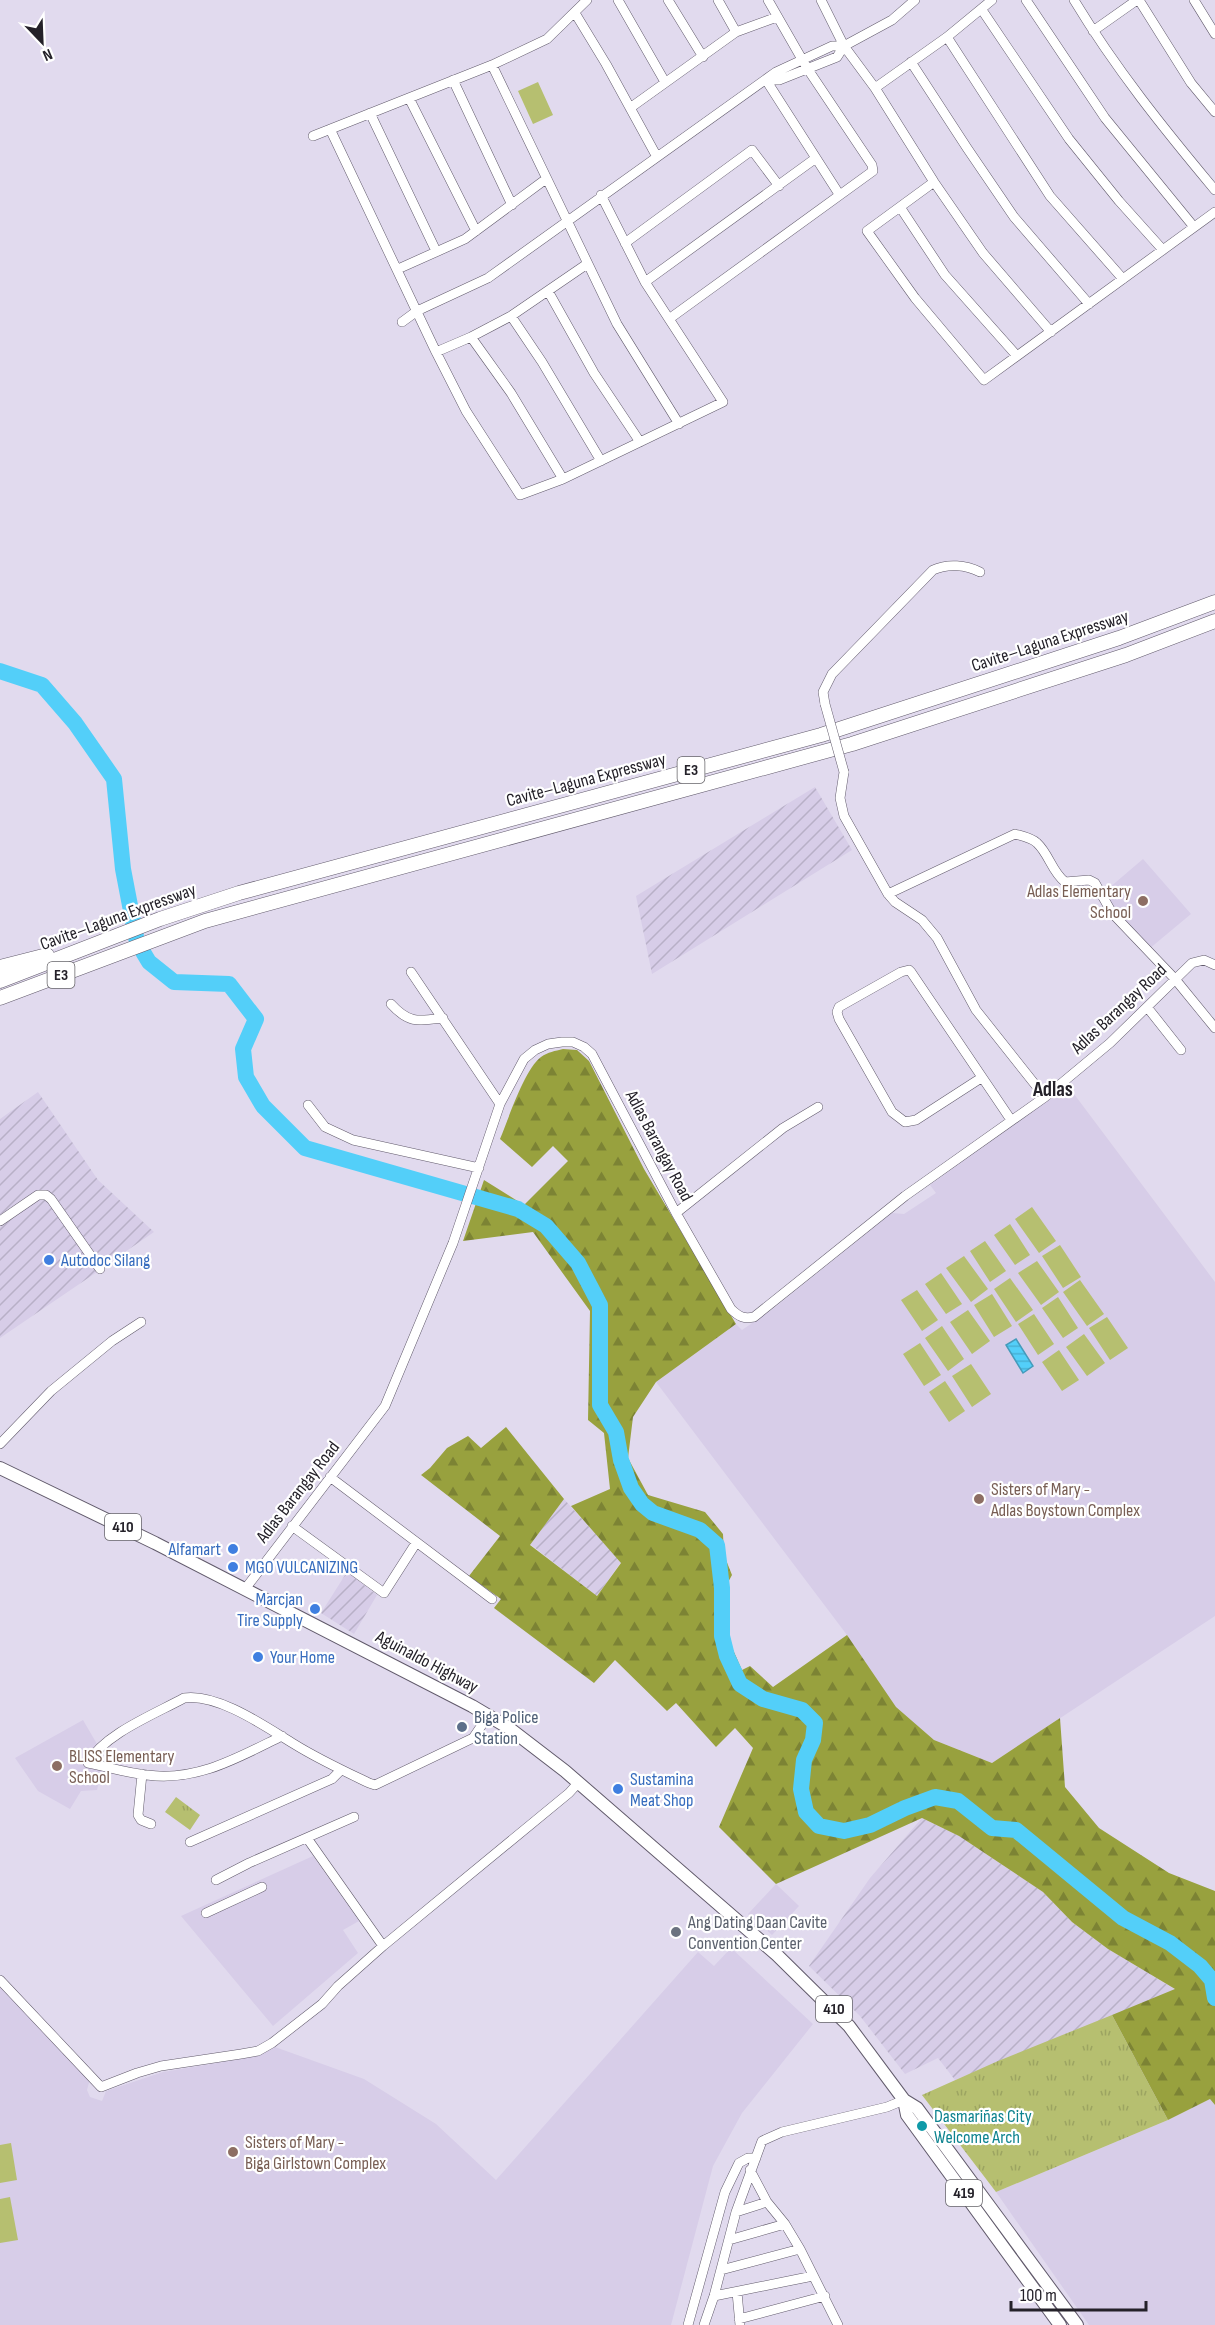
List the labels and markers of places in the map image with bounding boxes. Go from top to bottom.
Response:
place label: Adlas Elementary School [1026,881,1131,923]
marker: Adlas Elementary School [1136,894,1150,908]
place label: Autodoc Silang [60,1250,150,1271]
marker: Autodoc Silang [42,1253,56,1267]
place label: Sisters of Mary - Adlas Boystown Complex [990,1479,1140,1521]
marker: Sisters of Mary - Adlas Boystown Complex [972,1492,986,1506]
place label: Alfamart [167,1539,222,1560]
marker: Alfamart [226,1542,240,1556]
place label: MGO VULCANIZING [245,1557,358,1578]
marker: MGO VULCANIZING [226,1560,240,1574]
place label: Marcjan Tire Supply [237,1589,303,1631]
marker: Marcjan Tire Supply [308,1602,322,1616]
place label: Your Home [270,1647,335,1668]
marker: Your Home [251,1650,265,1664]
place label: Biga Police Station [474,1707,539,1749]
marker: Biga Police Station [455,1720,469,1734]
place label: BLISS Elementary School [69,1746,175,1788]
marker: BLISS Elementary School [50,1759,64,1773]
place label: Sustamina Meat Shop [630,1769,694,1811]
marker: Sustamina Meat Shop [611,1782,625,1796]
place label: Ang Dating Daan Cavite Convention Center [687,1912,827,1954]
marker: Ang Dating Daan Cavite Convention Center [669,1925,683,1939]
place label: Dasmariñas City Welcome Arch [934,2106,1032,2148]
marker: Dasmariñas City Welcome Arch [915,2119,929,2133]
place label: Sisters of Mary - Biga Girlstown Complex [245,2132,386,2174]
marker: Sisters of Mary - Biga Girlstown Complex [226,2145,240,2159]

